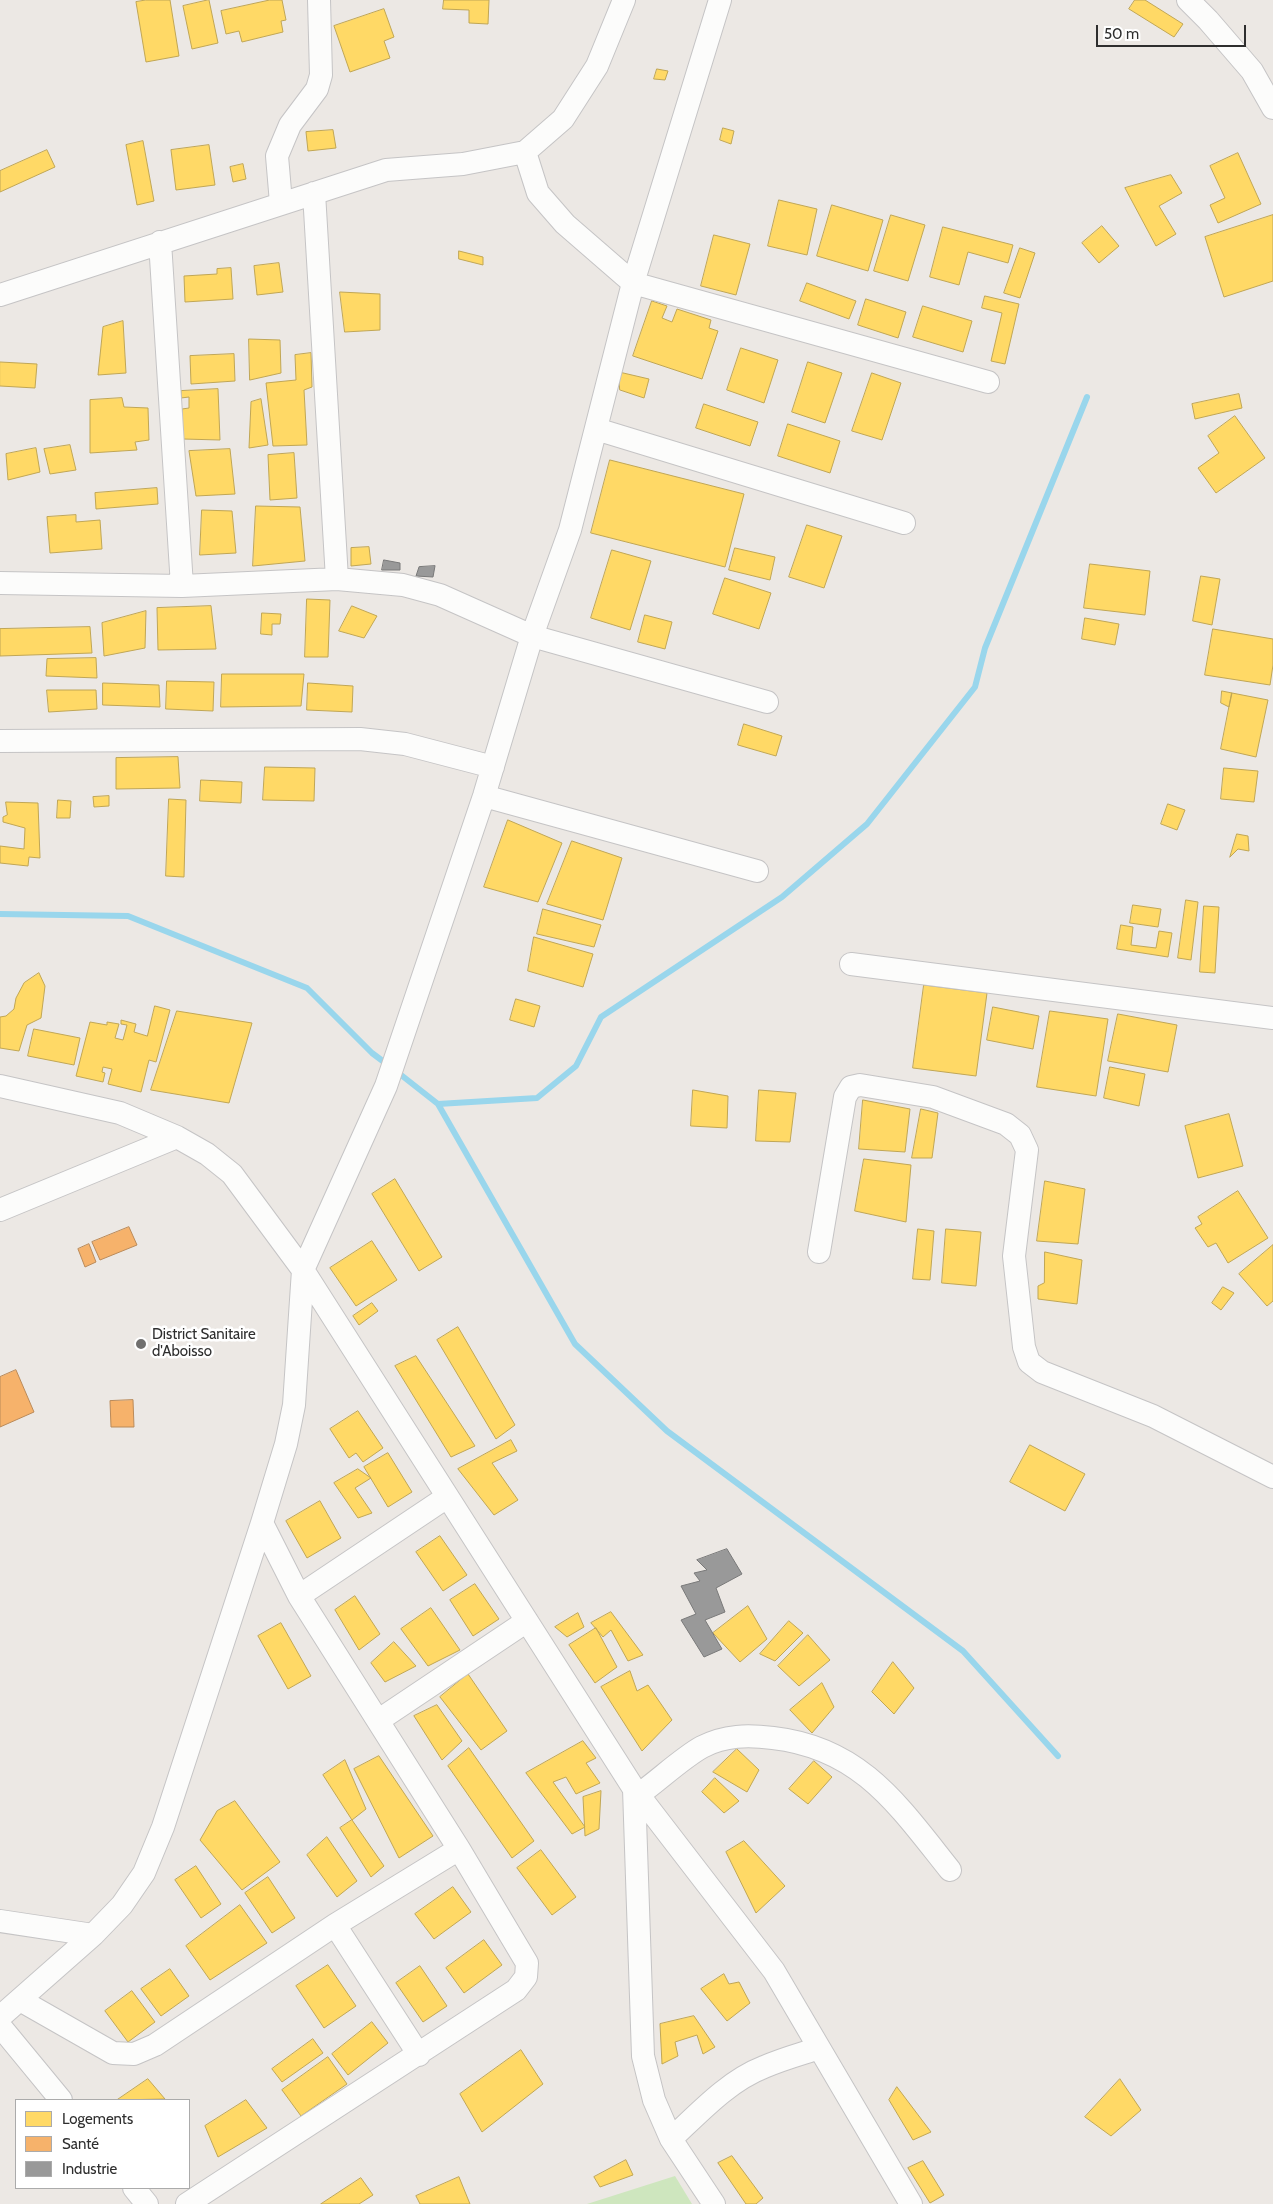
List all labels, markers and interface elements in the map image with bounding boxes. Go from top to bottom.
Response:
scale bar [1098,15,1248,47]
text: 50 m [1104,25,1139,43]
place label: District Sanitaire d'Aboisso [152,1326,256,1361]
marker: District Sanitaire d'Aboisso [134,1337,148,1351]
legend [15,2099,190,2189]
text: Logements [62,2110,133,2128]
text: Santé [62,2135,99,2153]
text: Industrie [62,2160,117,2178]

